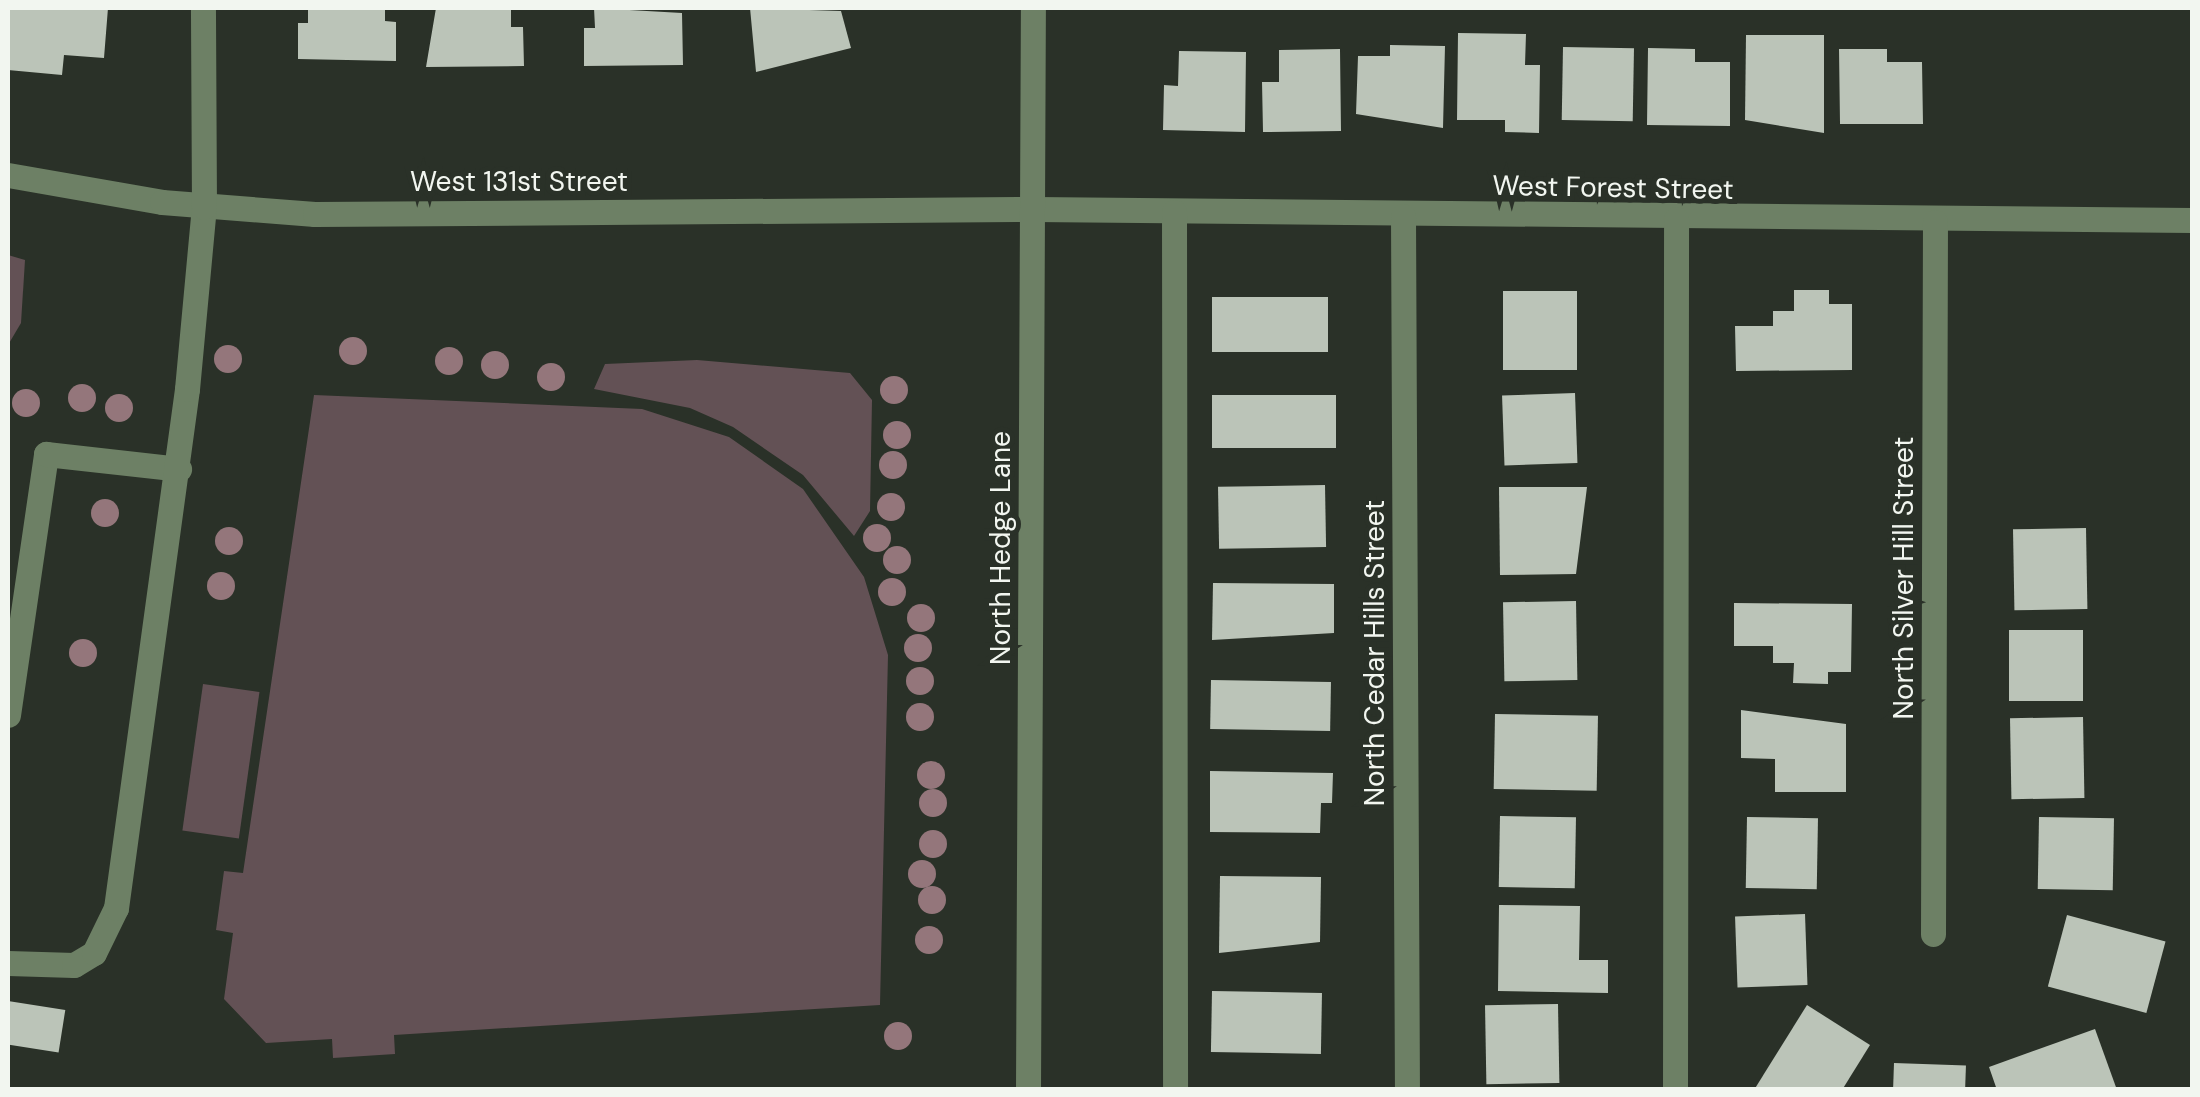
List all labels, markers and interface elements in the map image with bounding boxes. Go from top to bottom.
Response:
street label: West 131st Street [410,165,628,199]
street label: West Forest Street [1492,169,1734,207]
street label: North Hedge Lane [984,431,1018,665]
street label: North Silver Hill Street [1887,437,1921,719]
street label: North Cedar Hills Street [1358,500,1392,806]

